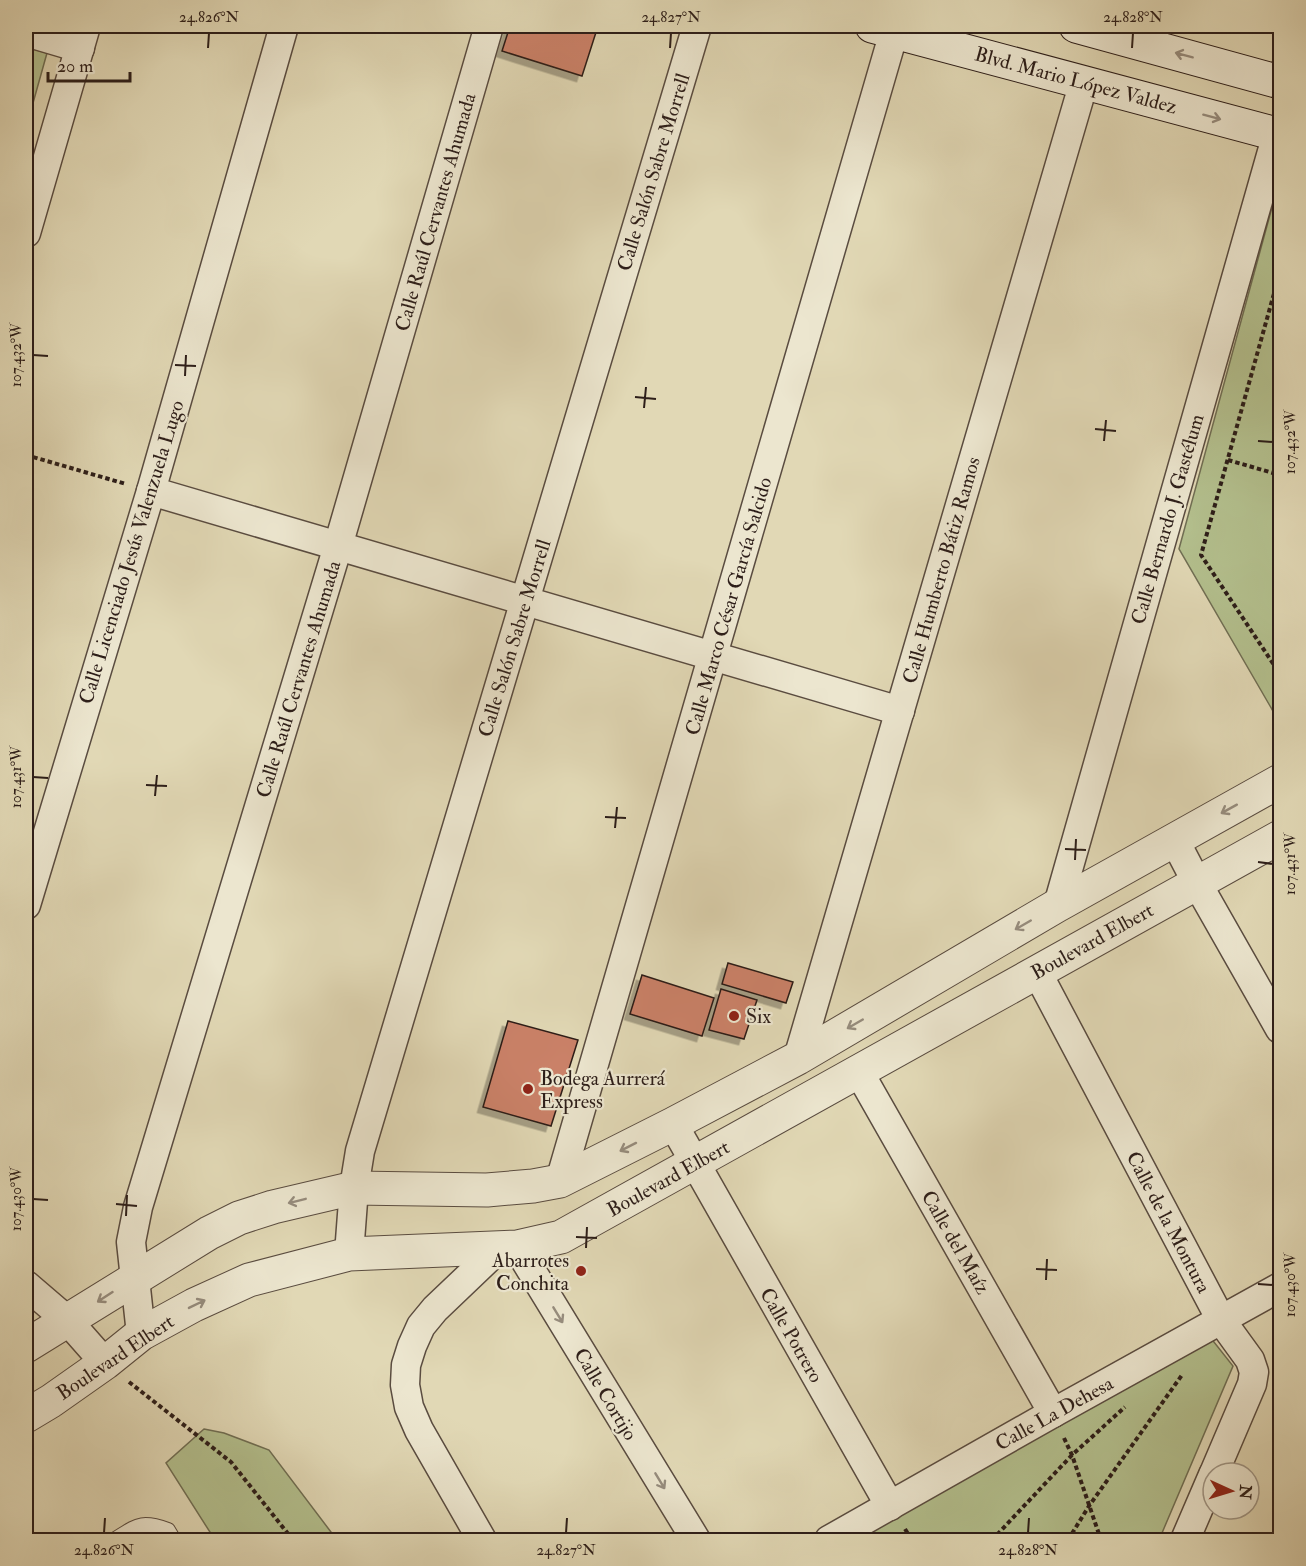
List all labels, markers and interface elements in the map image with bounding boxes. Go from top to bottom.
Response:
text: 24.826°N [179,8,239,27]
text: 24.827°N [641,8,701,27]
text: 24.828°N [1103,8,1163,27]
street label: Blvd. Mario López Valdez [972,41,1180,121]
scale bar [48,45,130,83]
one-way arrow [1175,49,1194,60]
text: 20 m [57,55,93,78]
street label: Calle Salón Sabre Morrell [612,70,695,274]
street label: Calle Raúl Cervantes Ahumada [389,89,482,334]
one-way arrow [1202,111,1221,123]
text: 107.432°W [7,322,26,387]
street label: Calle Licenciado Jesús Valenzuela Lugo [73,397,190,707]
text: 107.432°W [1281,409,1300,474]
street label: Calle Bernardo J. Gastélum [1126,411,1210,627]
street label: Calle Humberto Bátiz Ramos [897,454,986,686]
street label: Calle Marco César García Salcido [680,474,777,738]
street label: Calle Salón Sabre Morrell [473,536,556,740]
street label: Calle Raúl Cervantes Ahumada [250,557,347,801]
text: 107.431°W [7,745,26,808]
one-way arrow [1221,803,1238,815]
text: 107.431°W [1281,832,1300,895]
street label: Boulevard Elbert [1027,897,1158,985]
one-way arrow [1015,920,1032,932]
place label: Six [746,1004,771,1029]
marker: Six [727,1009,741,1023]
one-way arrow [847,1019,864,1031]
place label: Bodega Aurrerá Express [540,1066,666,1115]
marker: Bodega Aurrerá Express [521,1082,535,1096]
street label: Boulevard Elbert [603,1134,734,1222]
one-way arrow [619,1141,637,1153]
street label: Calle de la Montura [1121,1147,1217,1298]
text: 107.430°W [7,1166,26,1231]
street label: Calle del Maíz [916,1186,995,1299]
one-way arrow [288,1196,307,1208]
place label: Abarrotes Conchita [491,1248,570,1296]
text: 107.430°W [1281,1252,1300,1317]
marker: Abarrotes Conchita [574,1264,588,1278]
street label: Calle Potrero [754,1283,829,1387]
one-way arrow [97,1291,114,1303]
one-way arrow [188,1297,206,1309]
one-way arrow [552,1306,564,1323]
street label: Boulevard Elbert [52,1309,179,1406]
street label: Calle Cortijo [568,1344,643,1445]
street label: Calle La Dehesa [991,1370,1118,1456]
north arrow [1201,1461,1261,1521]
one-way arrow [654,1472,666,1489]
text: N [1234,1483,1256,1500]
text: 24.826°N [74,1541,134,1560]
text: 24.827°N [536,1541,596,1560]
text: 24.828°N [998,1541,1058,1560]

